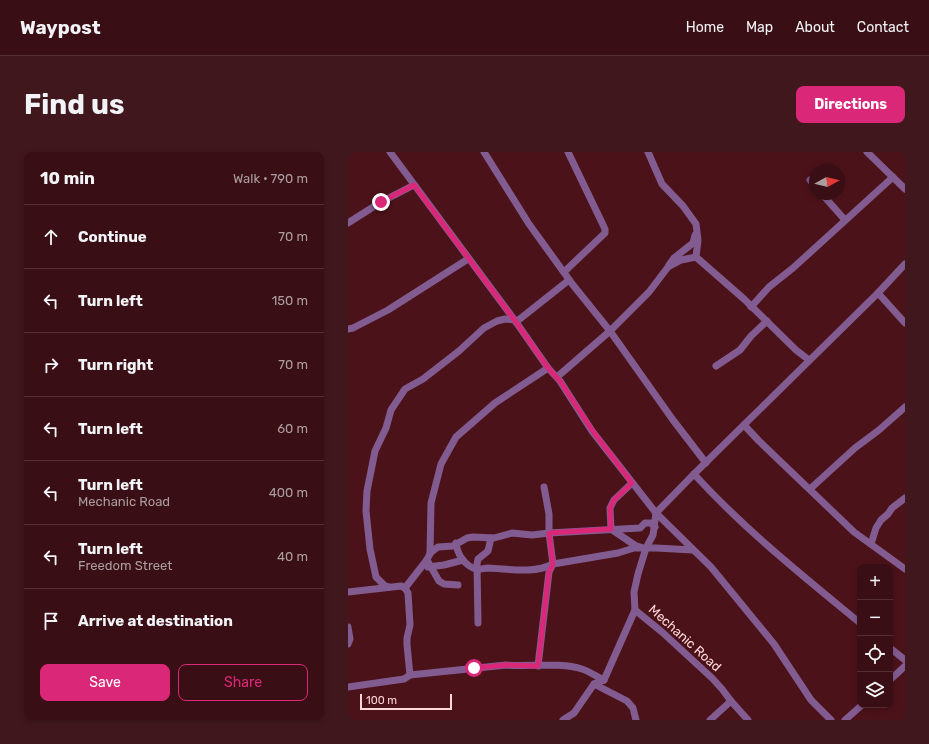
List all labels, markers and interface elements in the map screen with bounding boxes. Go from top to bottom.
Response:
text: Waypost [20,16,101,39]
text: Home [686,19,724,36]
text: Map [746,19,773,36]
text: About [795,19,835,36]
text: Contact [857,19,909,36]
button: Directions [796,86,905,123]
text: Find us [24,88,124,121]
north arrow [809,164,845,200]
text: 10 min [40,168,95,188]
text: Walk · 790 m [233,171,308,186]
route end [372,193,390,211]
icon: ahead [40,226,62,248]
text: Continue [78,228,147,246]
text: 70 m [278,229,308,244]
icon: left [40,290,62,312]
text: Turn left [78,292,143,310]
text: 150 m [272,293,308,308]
icon: right [40,354,62,376]
text: Turn right [78,356,153,374]
text: 70 m [278,357,308,372]
icon: left [40,418,62,440]
text: Turn left [78,420,143,438]
text: 60 m [277,421,308,436]
text: Turn left [78,476,143,494]
icon: left [40,482,62,504]
text: 400 m [269,485,308,500]
text: Mechanic Road [78,494,170,509]
text: Turn left [78,540,143,558]
icon: left [40,546,62,568]
text: 40 m [277,549,308,564]
text: Freedom Street [78,558,172,573]
map controls [857,564,893,708]
button: + [857,564,893,600]
button: − [857,600,893,636]
street label: Mechanic Road [646,602,724,674]
icon: arrive [40,610,62,632]
text: Arrive at destination [78,612,233,630]
button: locate [857,636,893,672]
route start [465,659,483,677]
button: Save [40,664,170,701]
button: Share [178,664,308,701]
button: layers [857,672,893,708]
scale bar [360,692,452,711]
text: 100 m [366,694,397,707]

